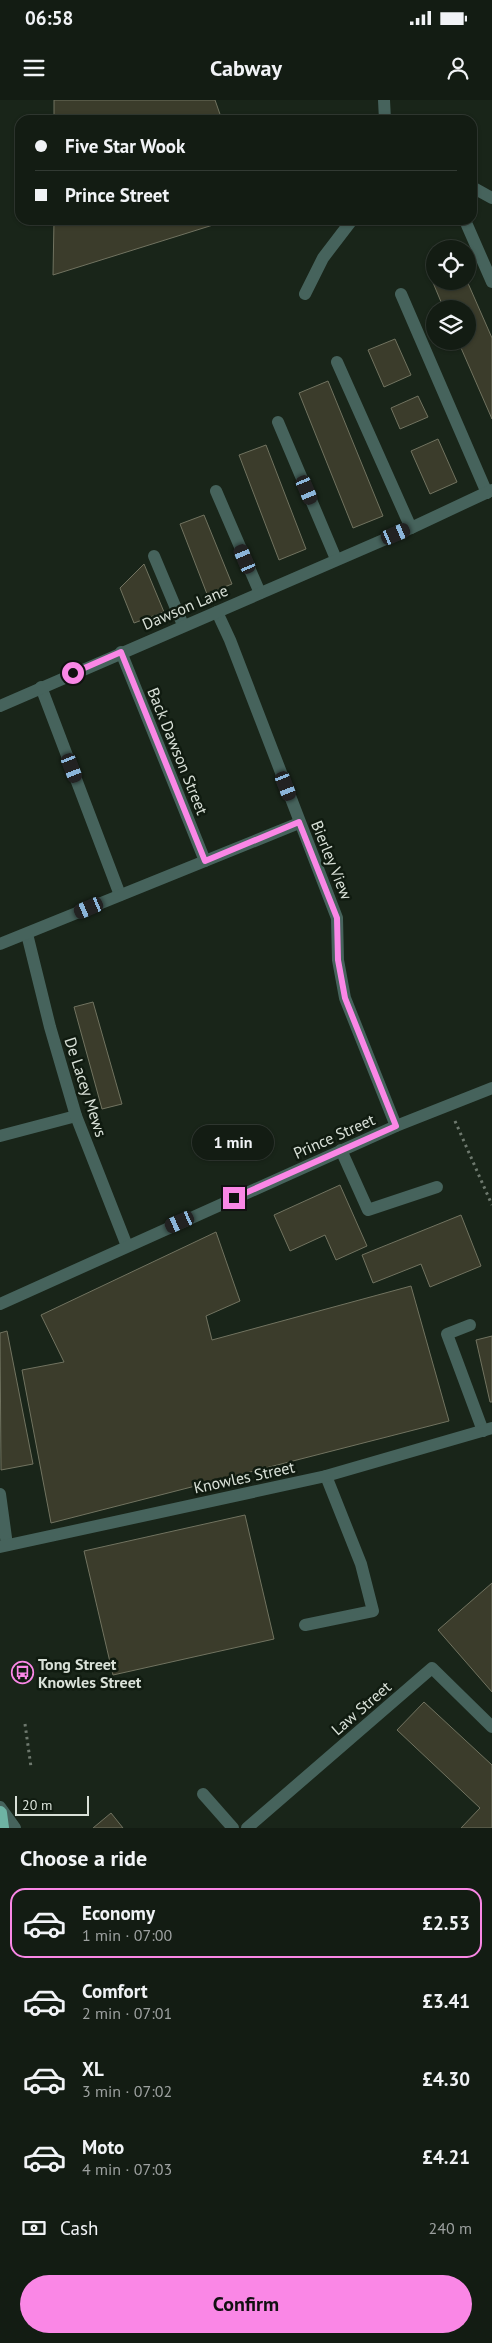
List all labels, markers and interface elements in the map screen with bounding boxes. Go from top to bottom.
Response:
text: 06:58 [25,6,73,30]
icon: menu [20,54,48,82]
text: Cabway [210,54,282,82]
icon: person [444,54,472,82]
text: Five Star Wook [65,134,185,158]
text: Prince Street [65,183,169,207]
map controls [426,240,476,350]
button: locate [426,240,476,290]
button: layers [426,300,476,350]
car [294,473,319,507]
car [379,521,412,547]
car [232,542,257,576]
street label: Dawson Lane [139,580,231,634]
route start [62,662,84,684]
street label: Back Dawson Street [143,685,213,818]
car [59,751,84,785]
car [273,769,298,803]
street label: Bierley View [307,818,357,903]
car [72,895,105,921]
street label: De Lacey Mews [60,1035,112,1140]
street label: Prince Street [290,1109,378,1163]
callout: 1 min [193,1126,275,1160]
text: 1 min [213,1132,253,1152]
route end [223,1187,245,1209]
car [163,1209,196,1235]
street label: Knowles Street [192,1456,297,1497]
place label: Tong Street Knowles Street [38,1654,142,1692]
bus stop icon: Tong Street Knowles Street [10,1661,34,1685]
street label: Law Street [327,1676,395,1739]
scale bar [15,1793,89,1816]
text: 20 m [22,1796,52,1814]
text: Choose a ride [20,1844,147,1872]
icon: car [22,1901,67,1946]
text: Economy [82,1901,155,1925]
text: £2.53 [422,1911,470,1935]
text: 1 min · 07:00 [82,1925,172,1945]
icon: car [22,1979,67,2024]
text: Comfort [82,1979,148,2003]
text: £3.41 [422,1989,470,2013]
text: 2 min · 07:01 [82,2003,172,2023]
icon: car [22,2057,67,2102]
text: XL [82,2057,104,2081]
text: £4.30 [422,2067,470,2091]
text: 3 min · 07:02 [82,2081,172,2101]
icon: car [22,2135,67,2180]
text: Moto [82,2135,124,2159]
text: £4.21 [422,2145,470,2169]
text: 4 min · 07:03 [82,2159,172,2179]
icon: cash [20,2214,48,2242]
text: Cash [60,2216,98,2240]
text: 240 m [429,2218,472,2238]
button: Confirm [20,2275,472,2333]

